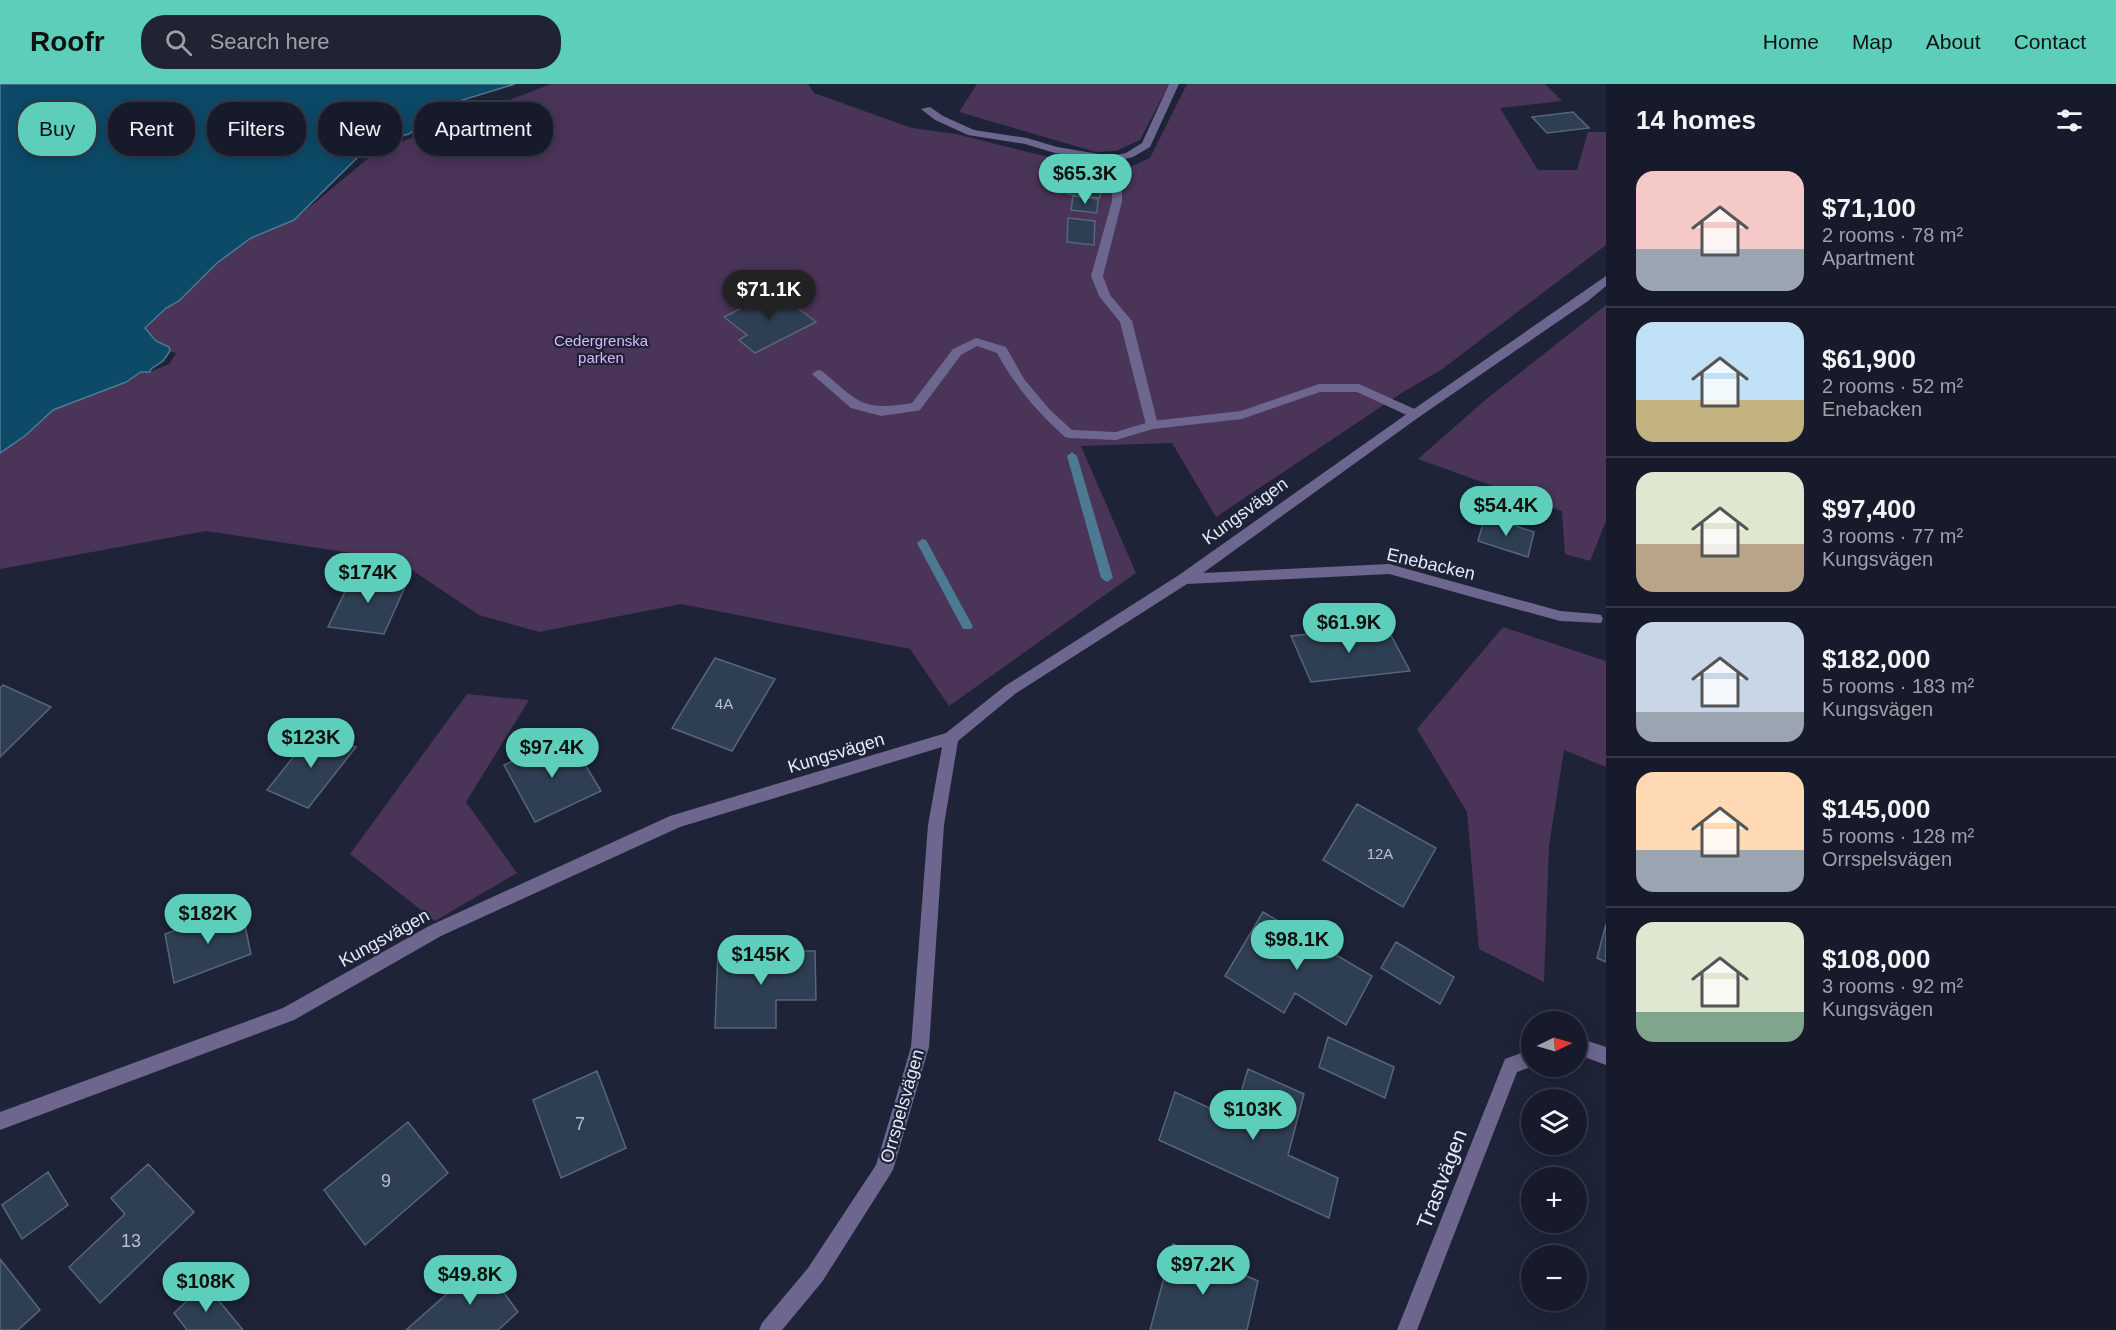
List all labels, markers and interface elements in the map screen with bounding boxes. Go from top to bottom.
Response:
search box [141,15,561,69]
text: Roofr [30,26,105,57]
icon: search [162,26,195,59]
text: Search here [210,29,330,54]
text: Home [1763,30,1819,53]
text: Map [1852,30,1893,53]
text: About [1926,30,1981,53]
text: Contact [2014,30,2086,53]
chip: Buy [18,102,96,156]
chip: Rent [108,102,195,156]
chip: Filters [207,102,306,156]
chip: New [318,102,402,156]
chip: Apartment [414,102,553,156]
icon: filters [2053,104,2086,137]
text: 14 homes [1636,105,1756,135]
pin: $65.3K [1036,154,1134,205]
text: $65.3K [1053,162,1117,184]
text: $71,100 [1822,193,1916,223]
icon: home [1684,195,1756,267]
text: 2 rooms · 78 m² [1822,224,1963,246]
text: Apartment [1822,247,1914,269]
pin: $71.1K [720,270,818,321]
text: $71.1K [737,278,801,300]
park label: Cedergrenska parken [554,332,649,366]
text: $61,900 [1822,344,1916,374]
icon: home [1684,346,1756,418]
text: 2 rooms · 52 m² [1822,375,1963,397]
text: Enebacken [1822,398,1922,420]
street label: Kungsvägen [1199,473,1291,549]
pin: $54.4K [1457,486,1555,537]
text: $54.4K [1474,494,1538,516]
text: $97,400 [1822,494,1916,524]
icon: home [1684,496,1756,568]
text: 3 rooms · 77 m² [1822,525,1963,547]
street label: Enebacken [1385,544,1477,584]
text: Kungsvägen [1822,548,1933,570]
pin: $174K [326,553,410,604]
text: $174K [339,561,397,583]
pin: $61.9K [1300,603,1398,654]
text: $61.9K [1317,611,1381,633]
text: $182,000 [1822,644,1930,674]
icon: home [1684,646,1756,718]
text: 5 rooms · 183 m² [1822,675,1974,697]
house number: 4A [715,695,733,712]
text: Kungsvägen [1822,698,1933,720]
pin: $123K [269,718,353,769]
text: $123K [282,726,340,748]
pin: $97.4K [503,728,601,779]
street label: Kungsvägen [785,729,887,777]
text: $97.4K [520,736,584,758]
text: $145,000 [1822,794,1930,824]
icon: home [1684,796,1756,868]
text: 5 rooms · 128 m² [1822,825,1974,847]
house number: 12A [1367,845,1393,862]
text: Orrspelsvägen [1822,848,1952,870]
pin: $182K [166,894,250,945]
text: $182K [179,902,237,924]
street label: Kungsvägen [335,905,433,971]
pin: $98.1K [1248,920,1346,971]
text: $98.1K [1265,928,1329,950]
pin: $145K [719,935,803,986]
text: $145K [732,943,790,965]
text: $108,000 [1822,944,1930,974]
icon: home [1684,946,1756,1018]
text: 3 rooms · 92 m² [1822,975,1963,997]
text: Kungsvägen [1822,998,1933,1020]
north arrow [1521,1011,1587,1077]
map controls [1521,1011,1587,1311]
street label: Orrspelsvägen [876,1047,928,1165]
button: layers [1521,1089,1587,1155]
pin: $103K [1211,1090,1295,1141]
text: $103K [1224,1098,1282,1120]
house number: 7 [575,1114,585,1134]
street label: Trastvägen [1412,1126,1471,1232]
button: + [1521,1167,1587,1233]
house number: 9 [381,1171,391,1191]
house number: 13 [121,1231,141,1251]
pin: $97.2K [1154,1245,1252,1296]
button: − [1521,1245,1587,1311]
text: $97.2K [1171,1253,1235,1275]
pin: $49.8K [421,1255,519,1306]
pin: $108K [164,1262,248,1313]
text: $49.8K [438,1263,502,1285]
text: $108K [177,1270,235,1292]

